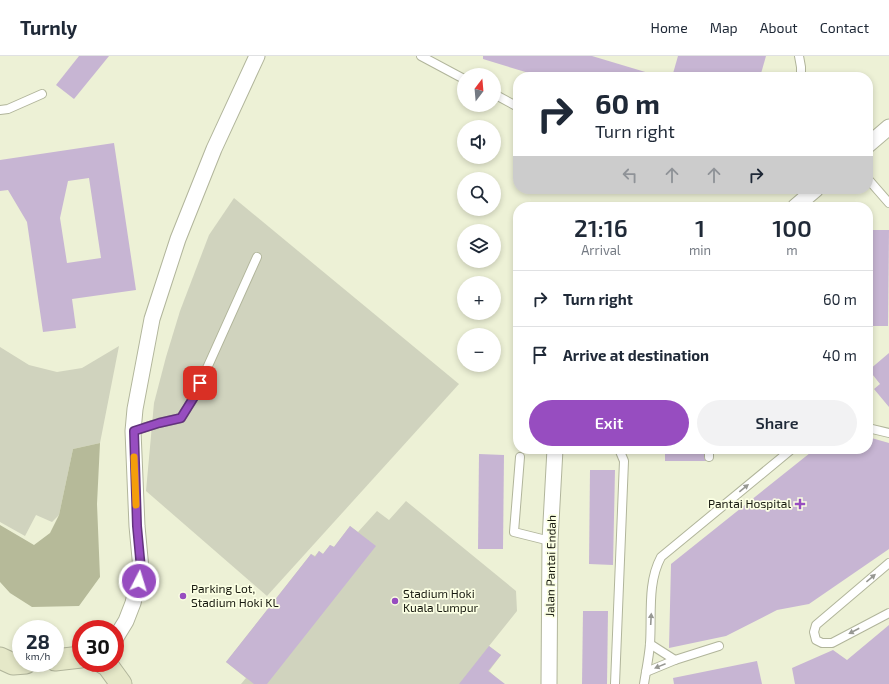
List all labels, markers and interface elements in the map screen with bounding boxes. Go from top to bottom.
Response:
text: Turnly [20,16,77,39]
text: Home [651,19,688,36]
text: Map [710,19,738,36]
text: About [760,19,798,36]
text: Contact [820,19,869,36]
north arrow [457,68,501,112]
map controls [457,68,501,372]
text: 60 m [595,86,660,120]
icon: right [529,88,581,140]
button: sound [457,120,501,164]
text: Turn right [595,120,675,142]
icon: left [619,164,641,186]
icon: ahead [661,164,683,186]
icon: ahead [703,164,725,186]
icon: right [745,164,767,186]
button: search [457,172,501,216]
text: 21:16 [574,213,628,242]
text: 1 [695,213,705,242]
text: 100 [772,213,812,242]
button: layers [457,224,501,268]
text: Arrival [581,242,621,258]
text: min [689,242,711,258]
text: m [786,242,798,258]
button: + [457,276,501,320]
icon: right [529,288,551,310]
text: Turn right [563,290,633,308]
text: 60 m [823,290,857,308]
button: − [457,328,501,372]
icon: arrive [529,344,551,366]
text: Arrive at destination [563,346,709,364]
text: 40 m [822,346,857,364]
pin [183,366,217,400]
icon: arrive [189,372,211,394]
button: Exit [529,400,689,446]
button: Share [697,400,857,446]
one-way arrow [739,484,750,493]
place label: Pantai Hospital [708,496,791,510]
marker: Pantai Hospital [794,498,806,510]
street label: Jalan Pantai Endah [542,515,558,617]
position arrow [118,560,160,602]
one-way arrow [866,574,877,583]
place label: Parking Lot, Stadium Hoki KL [191,581,279,609]
place label: Stadium Hoki Kuala Lumpur [403,586,479,614]
marker: Parking Lot, Stadium Hoki KL [178,591,188,601]
marker: Stadium Hoki Kuala Lumpur [390,596,400,606]
one-way arrow [648,612,654,625]
speed limit sign: 30 [72,620,124,672]
one-way arrow [849,627,860,634]
text: 28 [26,629,50,653]
text: km/h [26,650,50,662]
one-way arrow [654,663,666,669]

